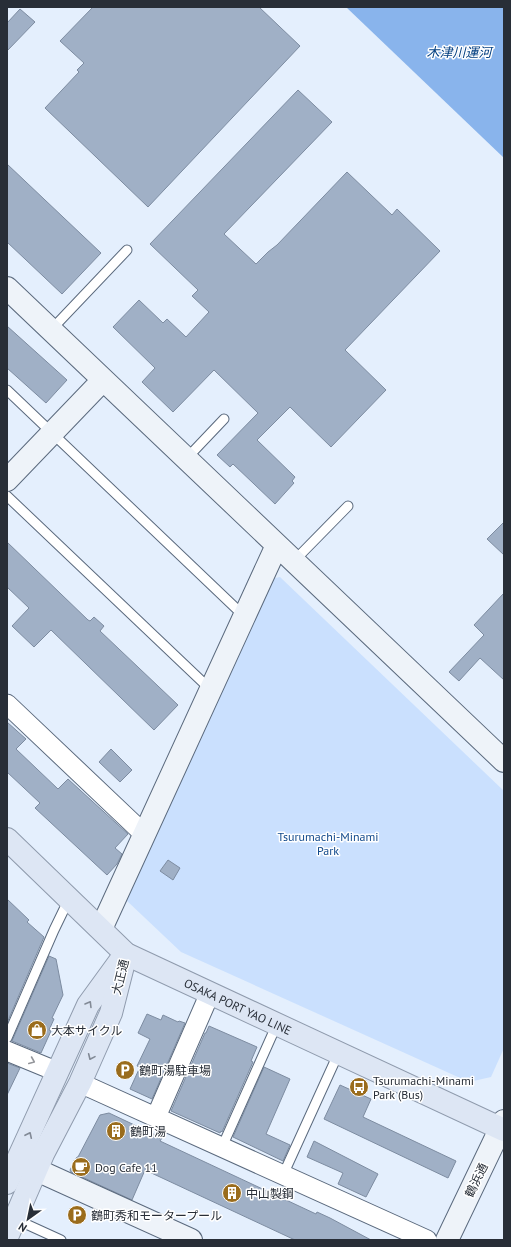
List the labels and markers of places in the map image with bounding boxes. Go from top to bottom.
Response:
shop icon: 大本サイクル [26,1019,48,1041]
place label: 大本サイクル [51,1023,122,1038]
parking icon: 鶴町湯駐車場 [114,1059,136,1081]
place label: 鶴町湯駐車場 [139,1063,211,1078]
place label: Tsurumachi-Minami Park (Bus) [373,1073,474,1102]
bus stop icon: Tsurumachi-Minami Park (Bus) [348,1076,370,1098]
building icon: 鶴町湯 [105,1120,127,1142]
place label: 鶴町湯 [130,1124,166,1139]
cafe icon: Dog Cafe 11 [70,1156,92,1178]
place label: Dog Cafe 11 [95,1160,158,1175]
building icon: 中山製鋼 [221,1182,243,1204]
place label: 中山製鋼 [246,1186,294,1201]
parking icon: 鶴町秀和モータープール [66,1204,88,1226]
place label: 鶴町秀和モータープール [91,1208,222,1223]

